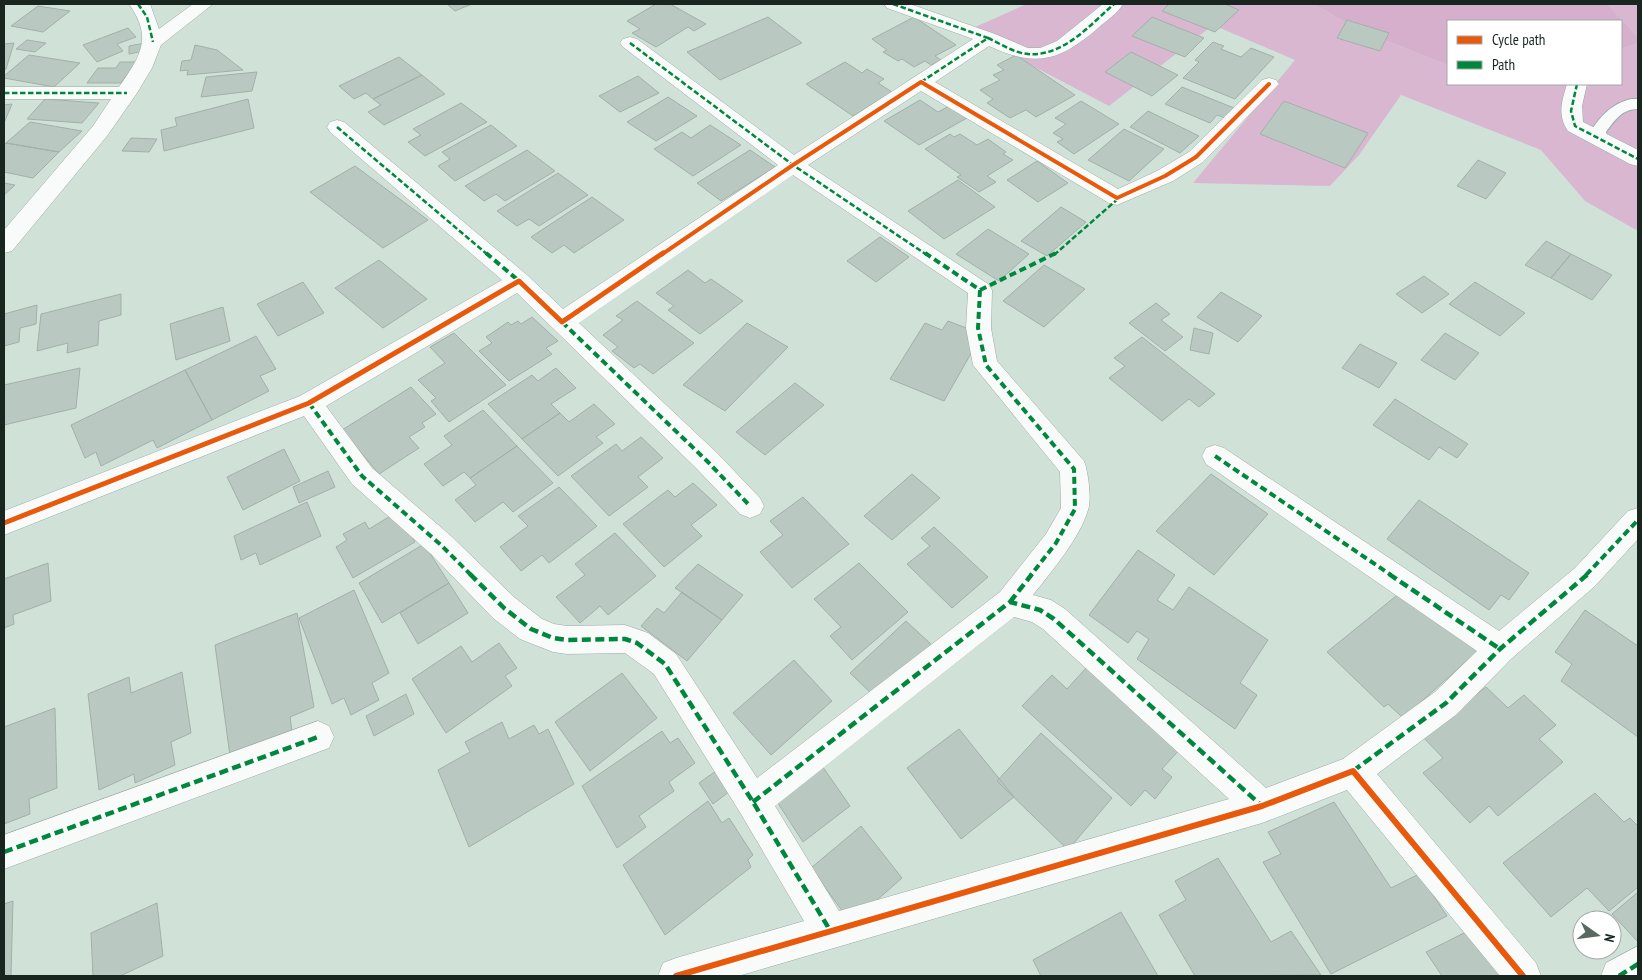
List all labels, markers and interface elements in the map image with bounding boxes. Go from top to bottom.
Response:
legend [1447,20,1622,85]
text: Cycle path [1492,30,1545,49]
text: Path [1492,55,1515,74]
north arrow [1572,910,1622,960]
text: N [1600,932,1619,944]

